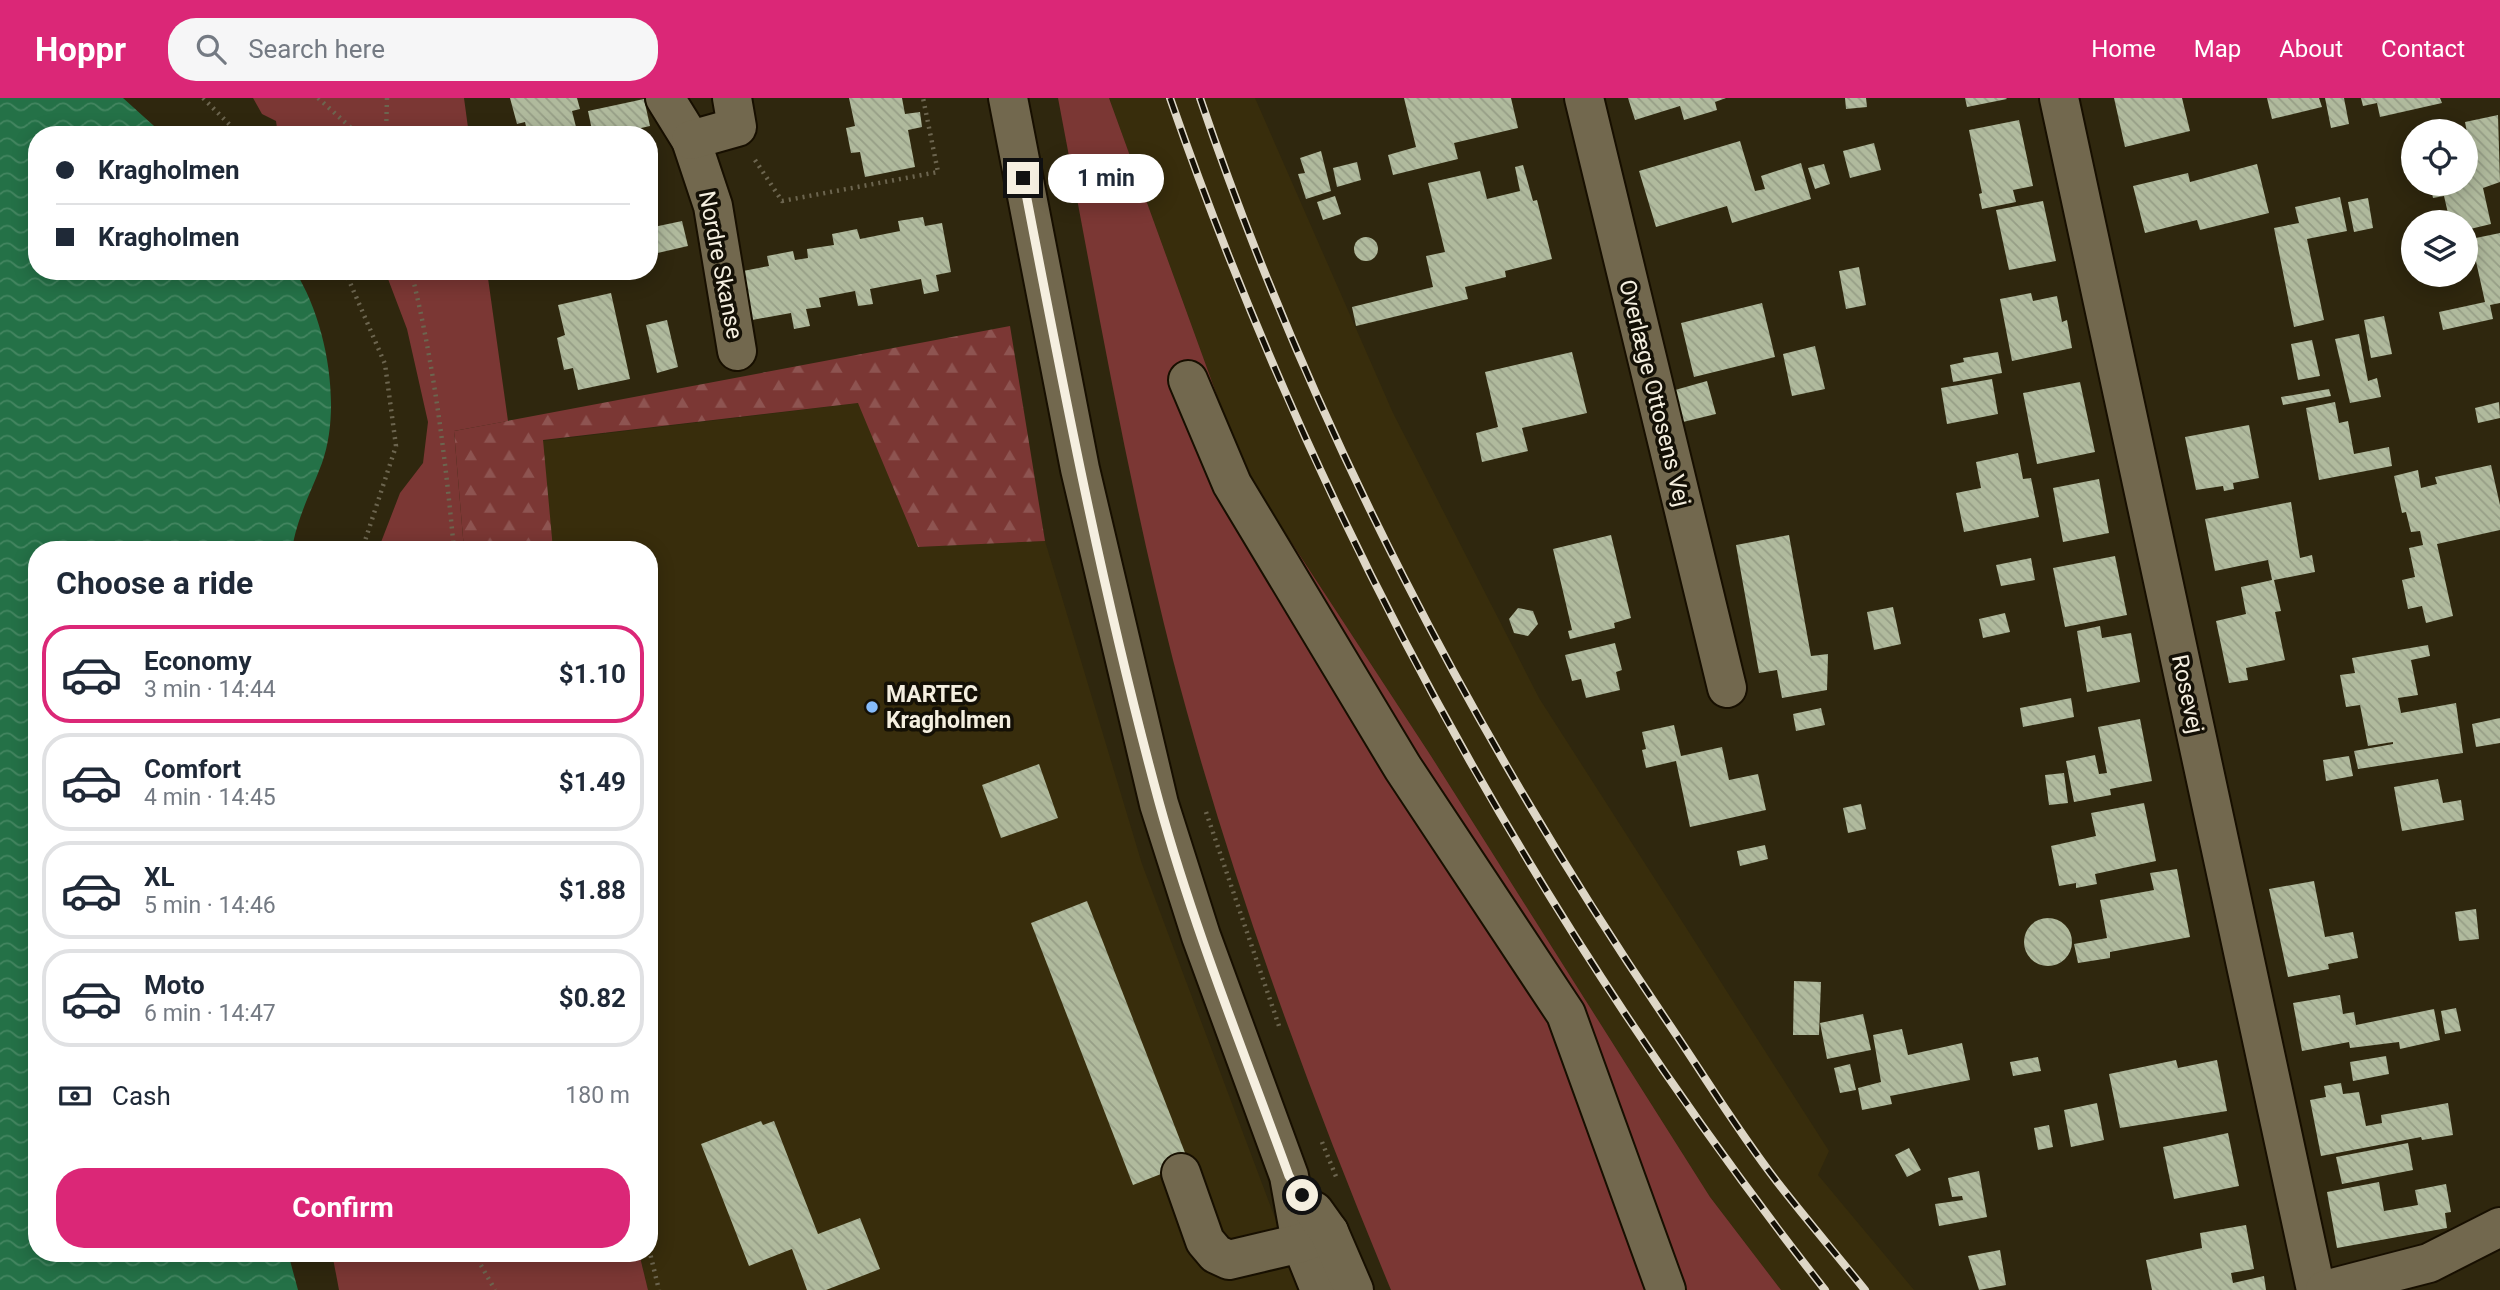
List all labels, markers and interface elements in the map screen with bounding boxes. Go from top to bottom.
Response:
search box [168,18,658,81]
text: Hoppr [35,30,126,69]
icon: search [192,30,230,68]
text: Search here [248,34,385,64]
text: Home [2091,35,2156,63]
text: Map [2194,35,2241,63]
text: About [2279,35,2343,63]
text: Contact [2381,35,2465,63]
map controls [2401,119,2478,287]
button: locate [2401,119,2478,196]
callout: 1 min [1048,154,1163,202]
text: Kragholmen [98,155,240,185]
route end [1007,162,1039,194]
text: 1 min [1077,165,1135,192]
street label: Nordre Skanse [693,189,748,341]
button: layers [2401,210,2478,287]
text: Kragholmen [98,222,240,252]
street label: Overlæge Ottosens Vej [1613,277,1696,509]
text: Choose a ride [56,564,253,602]
icon: car [60,643,123,706]
text: Economy [144,646,251,676]
street label: Rosevej [2166,652,2209,736]
text: $1.10 [559,659,626,689]
text: 3 min · 14:44 [144,676,276,703]
place label: MARTEC Kragholmen [886,681,1011,734]
marker: MARTEC Kragholmen [864,699,880,715]
icon: car [60,751,123,814]
text: Comfort [144,754,241,784]
text: $1.49 [559,767,626,797]
text: 4 min · 14:45 [144,784,276,811]
icon: car [60,859,123,922]
text: XL [144,862,175,892]
text: $1.88 [559,875,626,905]
text: 5 min · 14:46 [144,892,276,919]
icon: car [60,967,123,1030]
text: Moto [144,970,205,1000]
text: $0.82 [559,983,626,1013]
text: 6 min · 14:47 [144,1000,276,1027]
icon: cash [56,1077,94,1115]
text: Cash [112,1081,171,1111]
text: 180 m [565,1082,630,1109]
button: Confirm [56,1168,630,1248]
route start [1286,1179,1318,1211]

